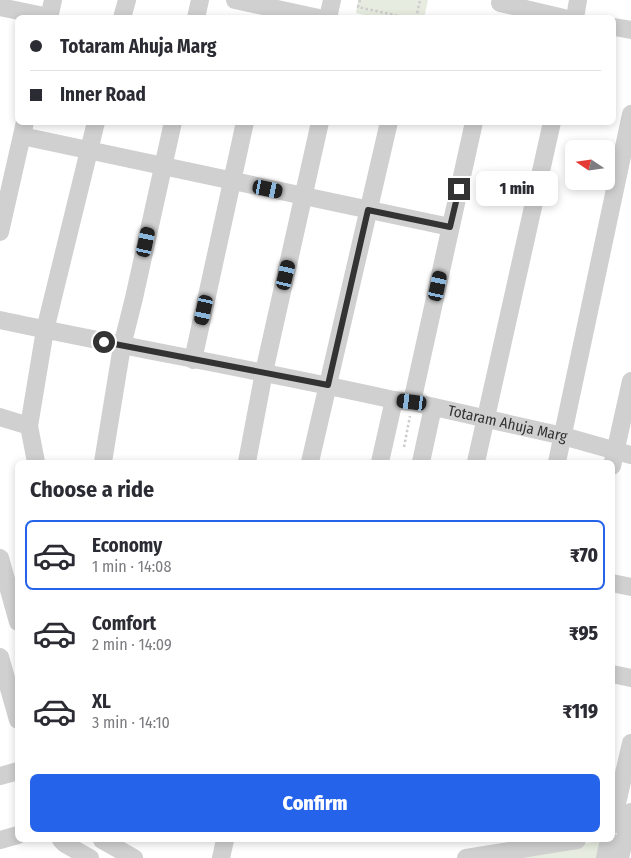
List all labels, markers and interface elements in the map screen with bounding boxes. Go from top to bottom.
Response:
text: Totaram Ahuja Marg [60,35,216,58]
text: Inner Road [60,83,146,106]
north arrow [565,140,615,190]
map controls [565,140,615,190]
callout: 1 min [476,172,559,206]
route end [448,178,470,200]
car [251,179,284,199]
text: 1 min [500,179,534,198]
car [135,226,156,258]
car [275,259,296,291]
car [427,270,448,302]
car [193,294,214,326]
route start [93,331,115,353]
car [396,393,427,411]
street label: Totaram Ahuja Marg [446,401,569,446]
text: Choose a ride [30,476,154,503]
icon: car [32,533,77,578]
text: Economy [92,534,162,557]
text: ₹70 [570,544,598,567]
text: 1 min · 14:08 [92,557,171,576]
icon: car [32,611,77,656]
text: Comfort [92,612,156,635]
text: ₹95 [569,622,598,645]
text: 2 min · 14:09 [92,635,172,654]
icon: car [32,689,77,734]
text: XL [92,690,111,713]
text: ₹119 [563,700,598,723]
text: 3 min · 14:10 [92,713,170,732]
button: Confirm [30,774,600,832]

